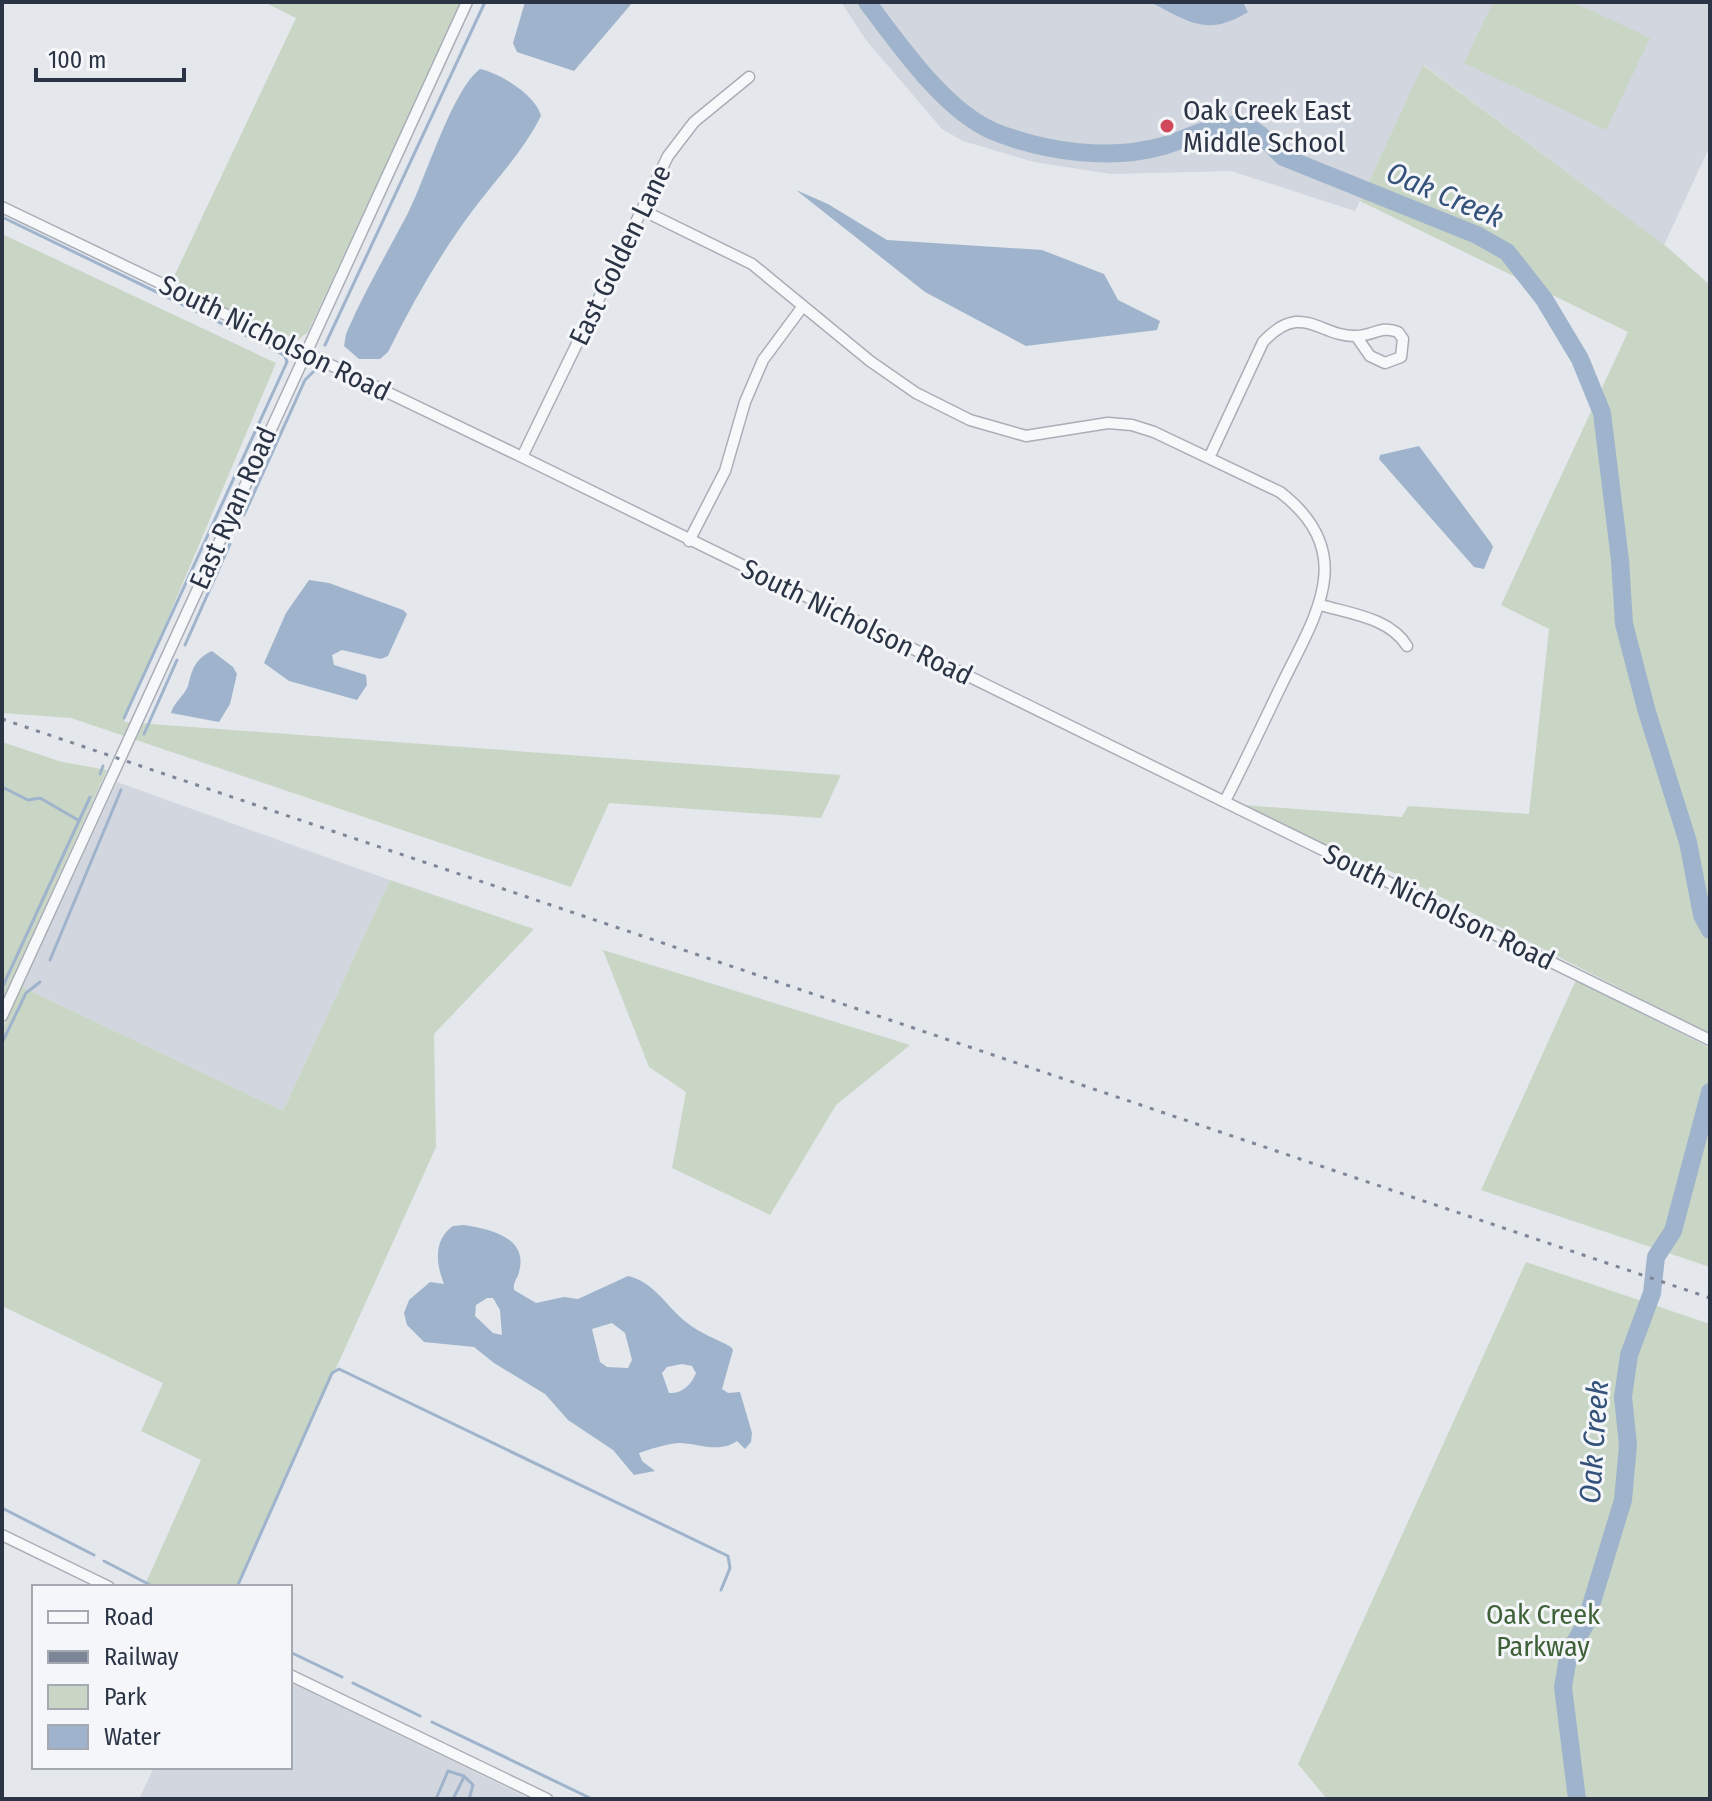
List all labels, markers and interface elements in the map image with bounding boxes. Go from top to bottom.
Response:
scale bar [36,32,184,82]
text: 100 m [48,46,106,74]
place label: Oak Creek East Middle School [1183,94,1352,159]
marker: Oak Creek East Middle School [1158,117,1176,135]
water label: Oak Creek [1381,154,1509,236]
street label: East Golden Lane [562,159,678,351]
street label: South Nicholson Road [154,268,396,408]
street label: East Ryan Road [182,422,284,594]
street label: South Nicholson Road [736,552,978,692]
street label: South Nicholson Road [1318,837,1560,977]
water label: Oak Creek [1572,1379,1616,1505]
legend [32,1585,292,1769]
park label: Oak Creek Parkway [1486,1598,1601,1663]
text: Road [104,1603,154,1631]
text: Railway [104,1643,179,1671]
text: Park [104,1683,147,1711]
text: Water [104,1723,161,1751]

